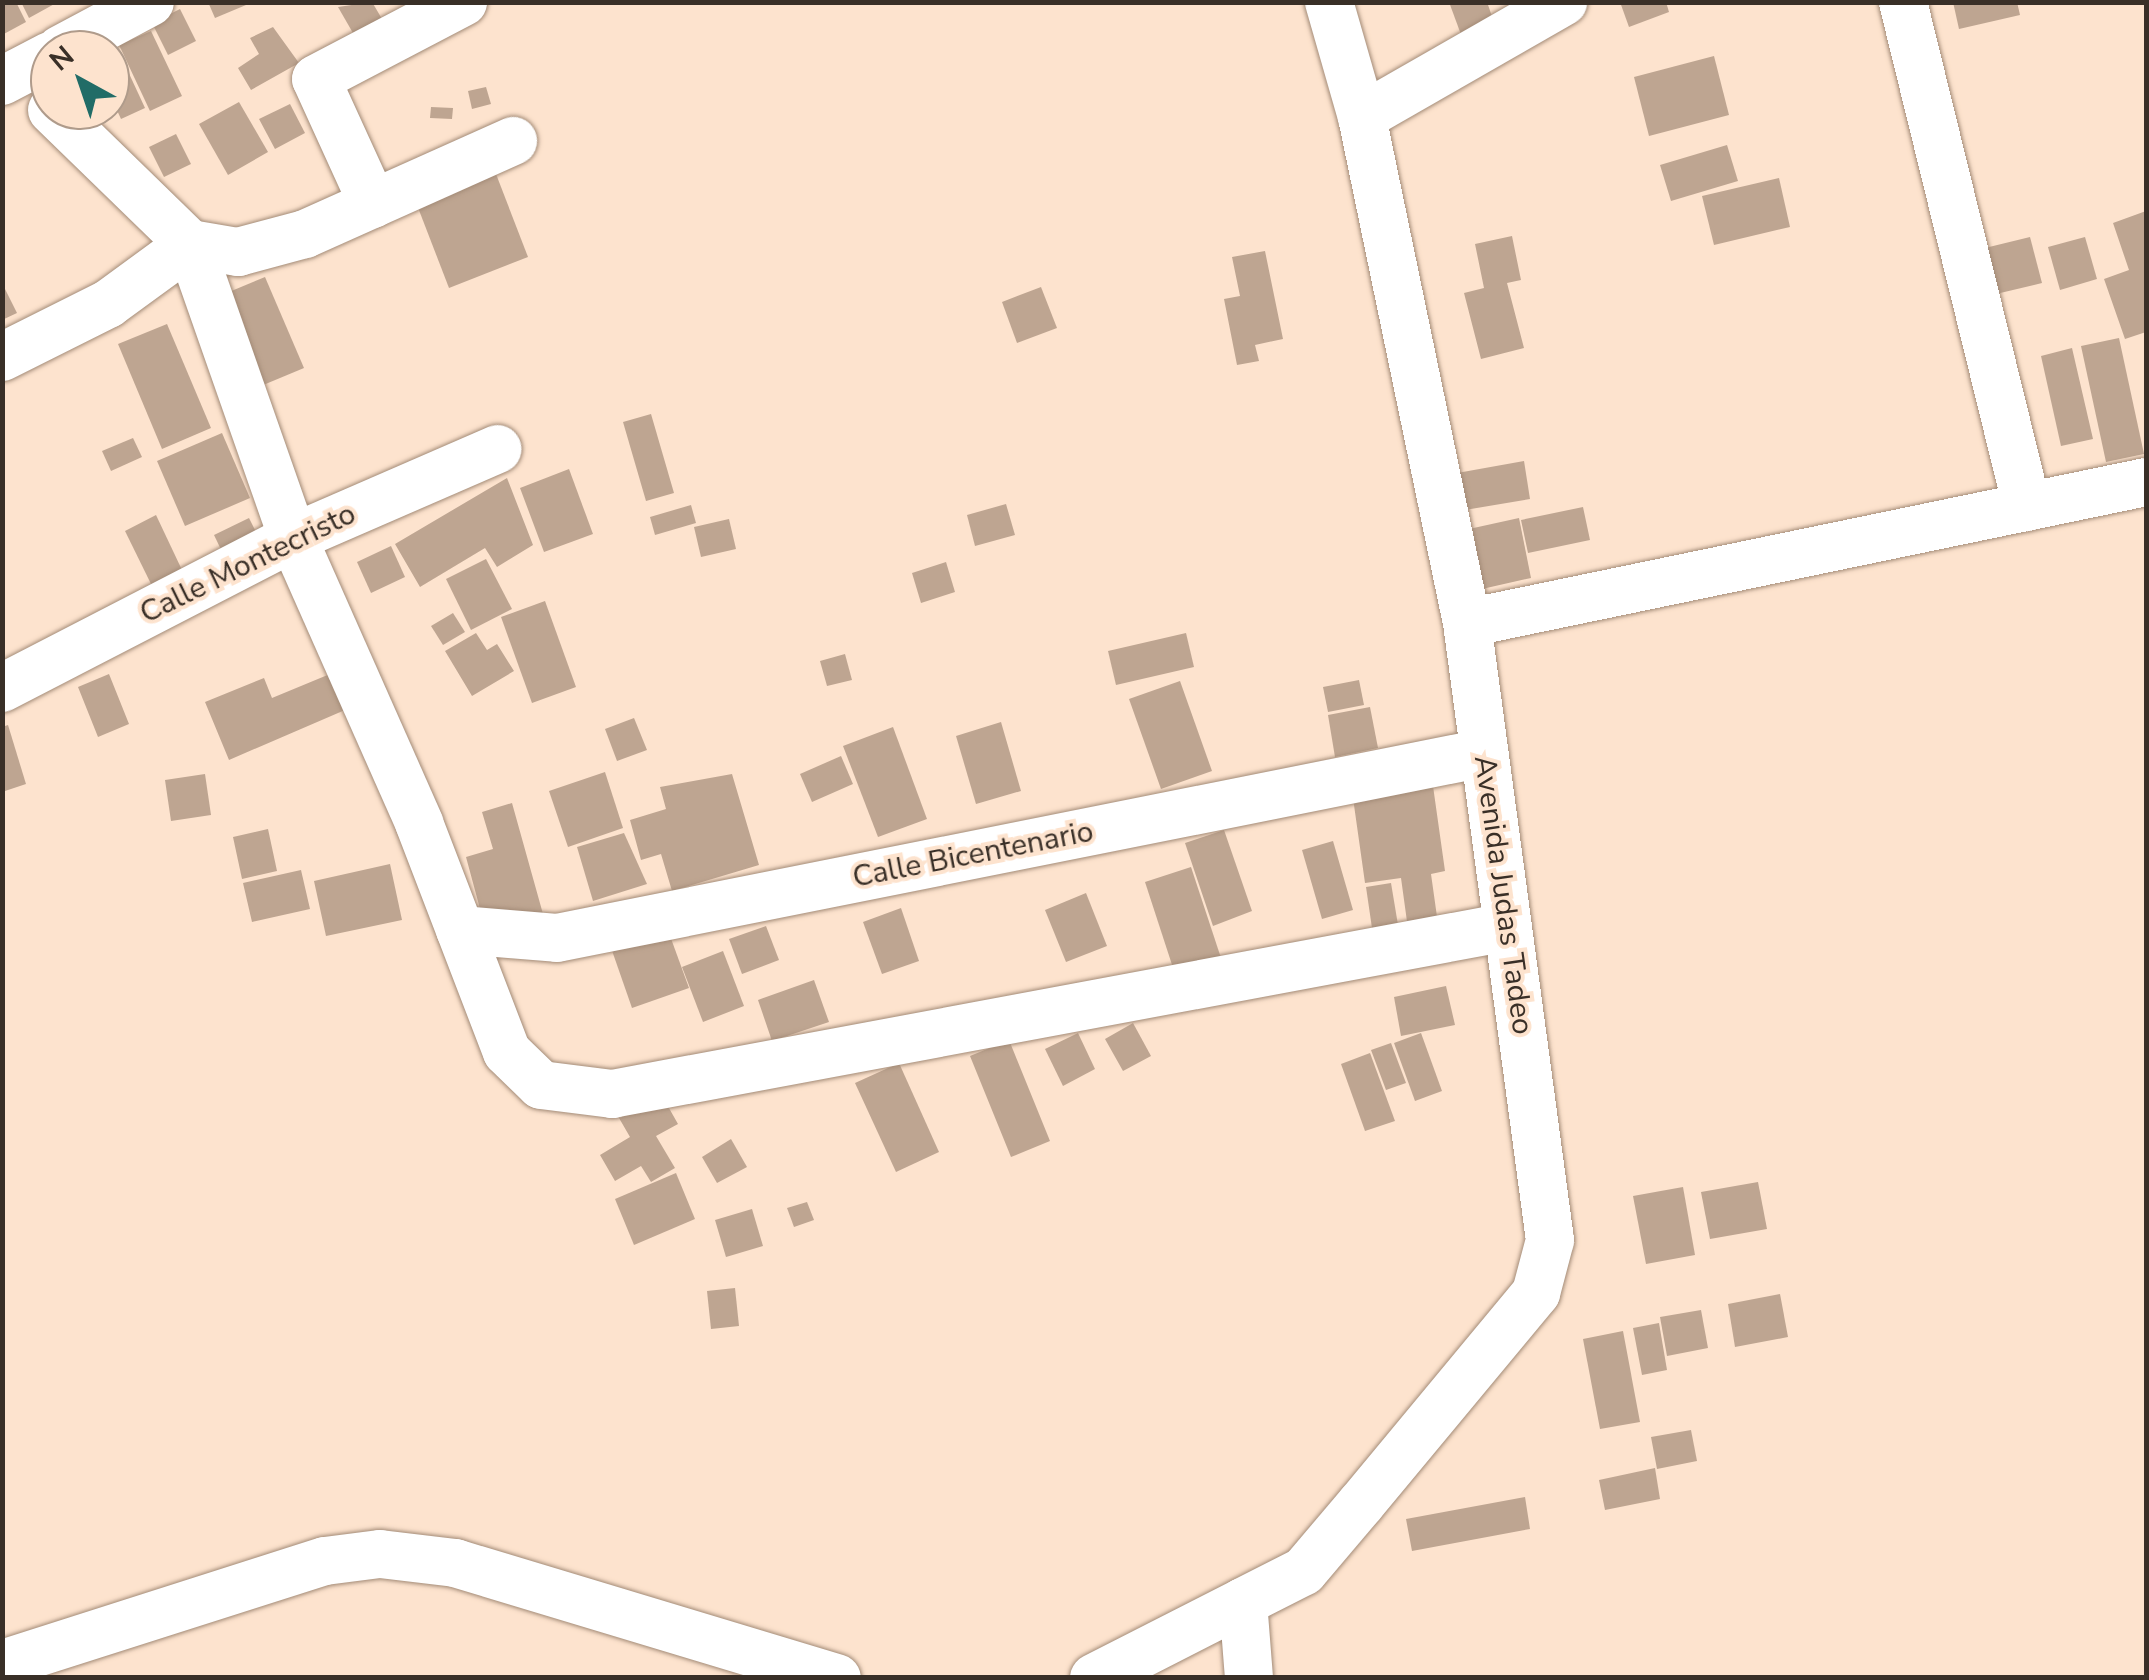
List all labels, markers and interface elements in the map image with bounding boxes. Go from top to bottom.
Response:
north arrow [30,30,130,130]
text: N [42,37,82,80]
street label: Calle Montecristo [134,496,362,632]
street label: Avenida Judas Tadeo [1466,753,1540,1037]
street label: Calle Bicentenario [850,814,1096,896]

